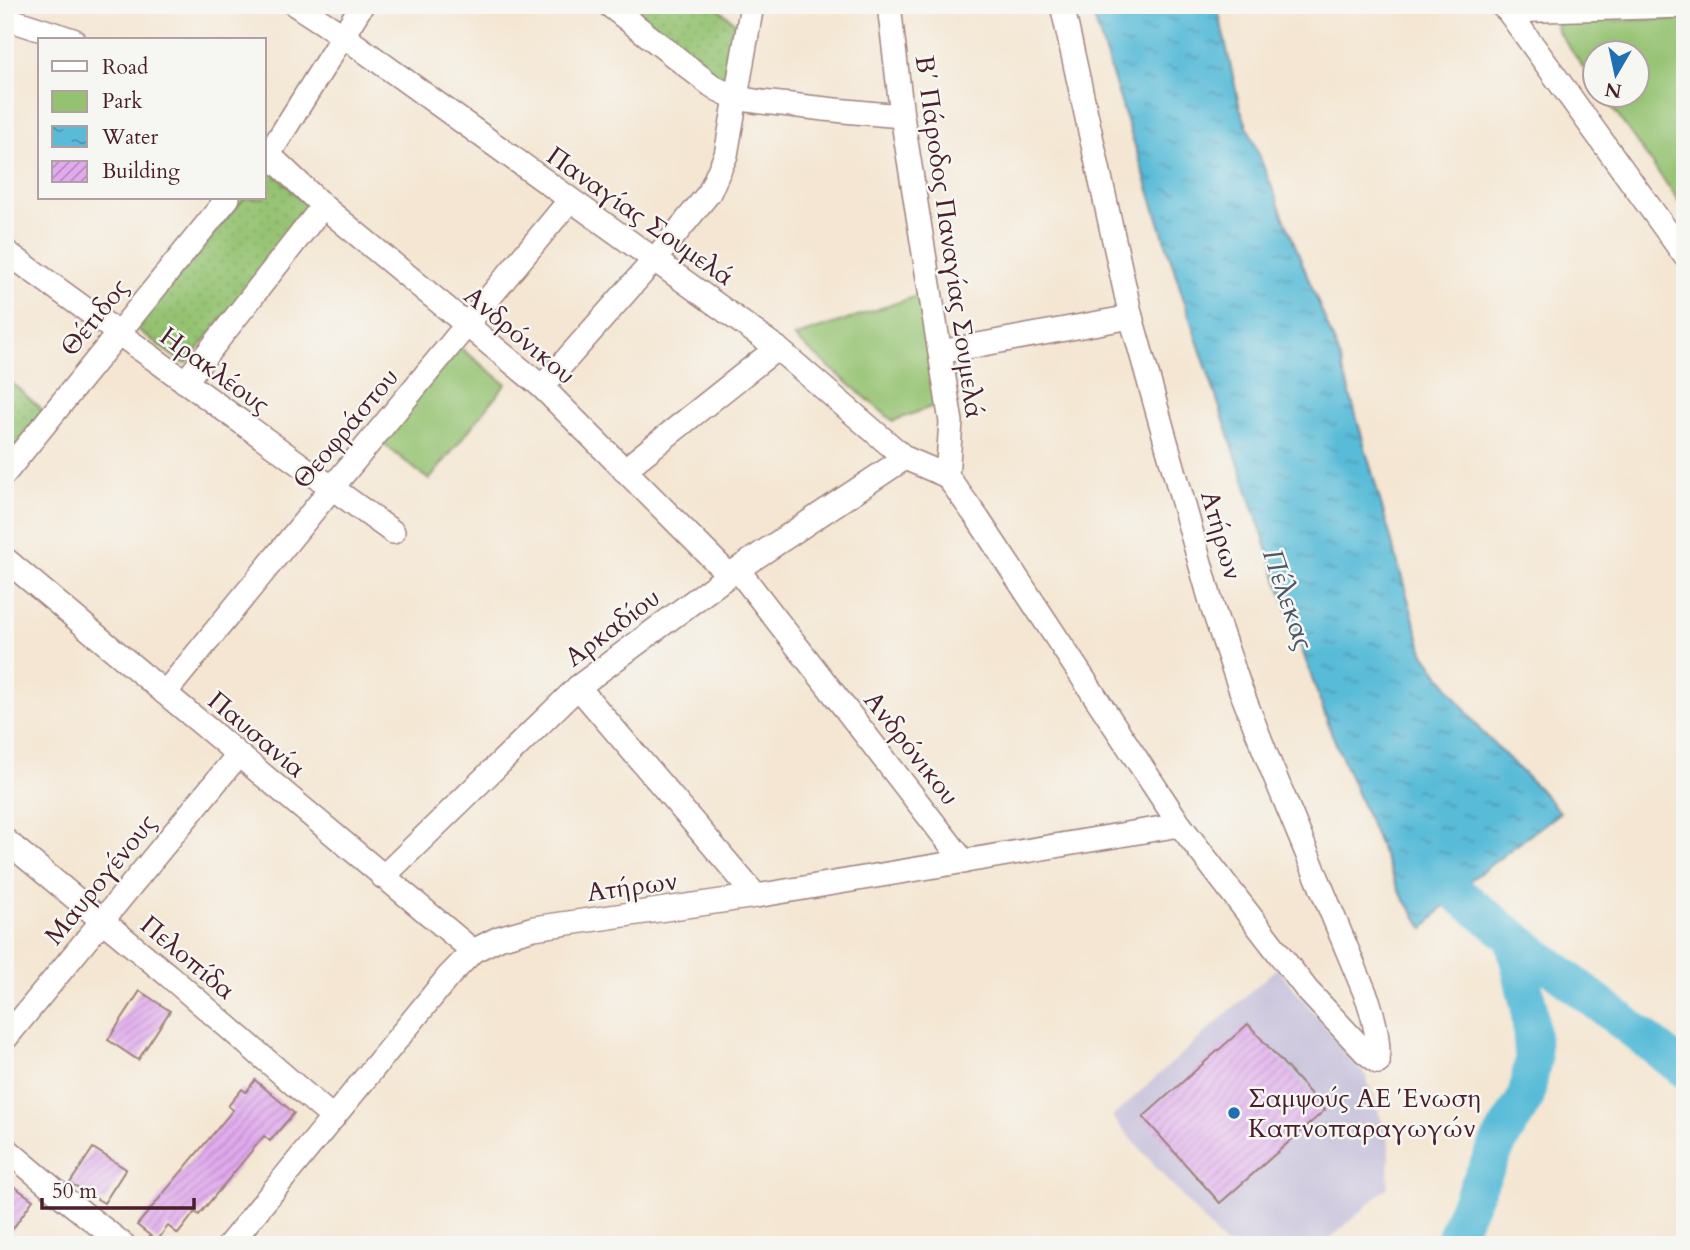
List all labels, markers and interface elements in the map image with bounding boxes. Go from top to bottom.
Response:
legend [38,38,266,200]
north arrow [1582,38,1652,108]
text: Road [102,53,148,82]
street label: Β΄ Πάροδος Παναγίας Σουμελά [907,53,992,421]
text: N [1603,76,1624,104]
text: Park [102,87,143,116]
text: Water [101,123,158,152]
street label: Παναγίας Σουμελά [540,138,742,294]
text: Building [102,157,180,186]
street label: Θέτιδος [52,271,137,364]
street label: Ανδρόνικου [456,278,583,392]
street label: Ηρακλέους [153,319,277,422]
street label: Θεοφράστου [284,360,406,496]
street label: Ατήρων [1192,487,1251,584]
water label: Πέλεκας [1253,543,1323,655]
street label: Αρκαδίου [558,580,667,675]
street label: Παυσανία [201,683,313,786]
street label: Ανδρόνικου [856,684,967,813]
street label: Μαυρογένους [37,806,164,952]
street label: Ατήρων [585,863,680,910]
street label: Πελοπίδα [133,908,243,1007]
place label: Σαμψούς ΑΕ Ένωση Καπνοπαραγωγών [1248,1081,1481,1146]
marker: Σαμψούς ΑΕ Ένωση Καπνοπαραγωγών [1226,1105,1242,1121]
scale bar [42,1166,194,1210]
text: 50 m [52,1177,97,1206]

